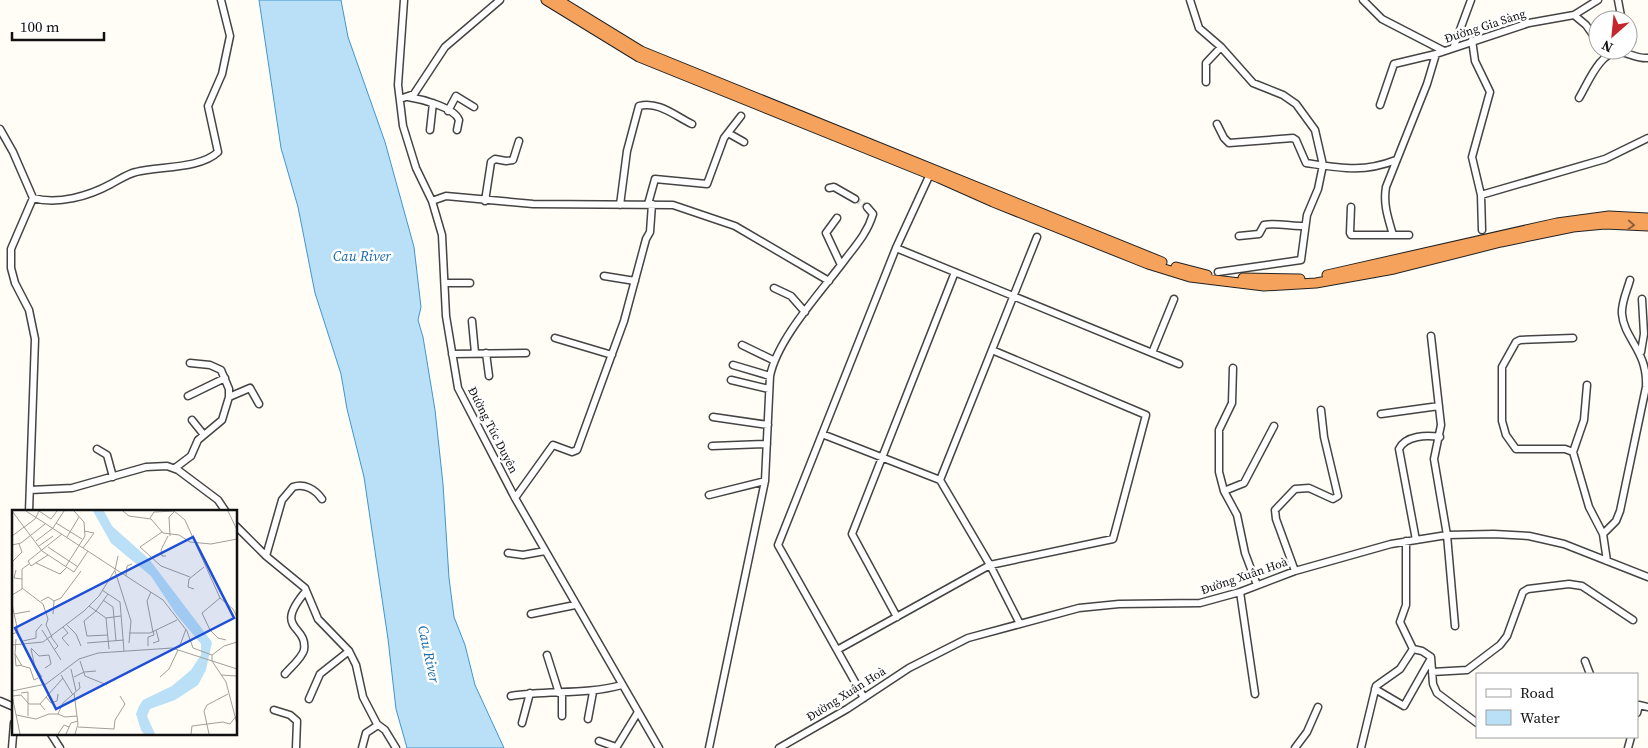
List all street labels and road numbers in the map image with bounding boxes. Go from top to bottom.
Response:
street label: Đường Gia Sàng [1442,5,1528,47]
street label: Đường Túc Duyên [464,384,522,476]
street label: Đường Xuân Hoà [1199,553,1290,598]
street label: Đường Xuân Hoà [803,663,889,725]

